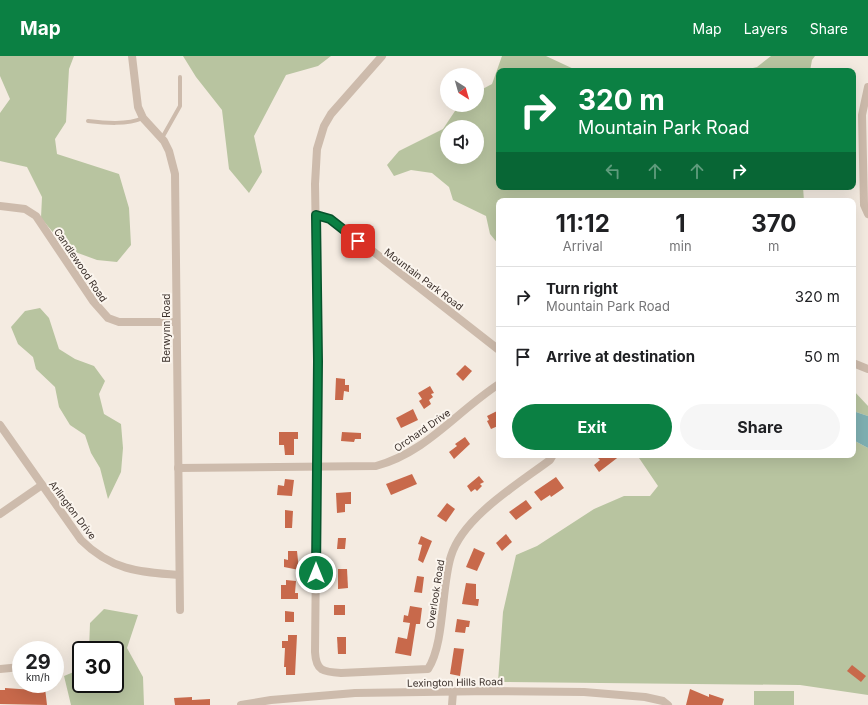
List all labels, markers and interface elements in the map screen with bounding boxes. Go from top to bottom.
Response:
text: Map [20,17,61,40]
text: Map [693,20,722,37]
text: Layers [744,20,788,37]
text: Share [810,20,848,37]
north arrow [440,68,484,112]
map controls [440,68,484,164]
text: 320 m [578,83,665,117]
icon: right [512,84,564,136]
text: Mountain Park Road [578,117,750,138]
button: sound [440,120,484,164]
icon: left [602,160,624,182]
icon: ahead [644,160,666,182]
icon: ahead [686,160,708,182]
icon: right [728,160,750,182]
text: 11:12 [556,209,610,238]
text: 1 [675,209,686,238]
text: 370 [751,209,796,238]
pin [341,224,375,258]
street label: Candlewood Road [52,226,110,304]
icon: arrive [347,230,369,252]
text: Arrival [563,238,603,254]
text: min [669,238,692,254]
text: m [768,238,779,254]
street label: Mountain Park Road [382,246,466,312]
text: Turn right [546,279,618,298]
icon: right [512,286,534,308]
text: 320 m [795,287,840,306]
street label: Berwynn Road [160,294,172,362]
text: Mountain Park Road [546,298,670,314]
icon: arrive [512,346,534,368]
text: Arrive at destination [546,347,695,366]
text: 50 m [804,347,840,366]
button: Exit [512,404,672,450]
button: Share [680,404,840,450]
street label: Orchard Drive [392,406,453,454]
street label: Arlington Drive [47,478,99,542]
position arrow [295,552,337,594]
street label: Overlook Road [424,559,446,629]
speed limit sign: 30 [72,641,124,693]
text: 29 [25,650,51,674]
text: km/h [26,671,50,683]
street label: Lexington Hills Road [407,675,503,689]

